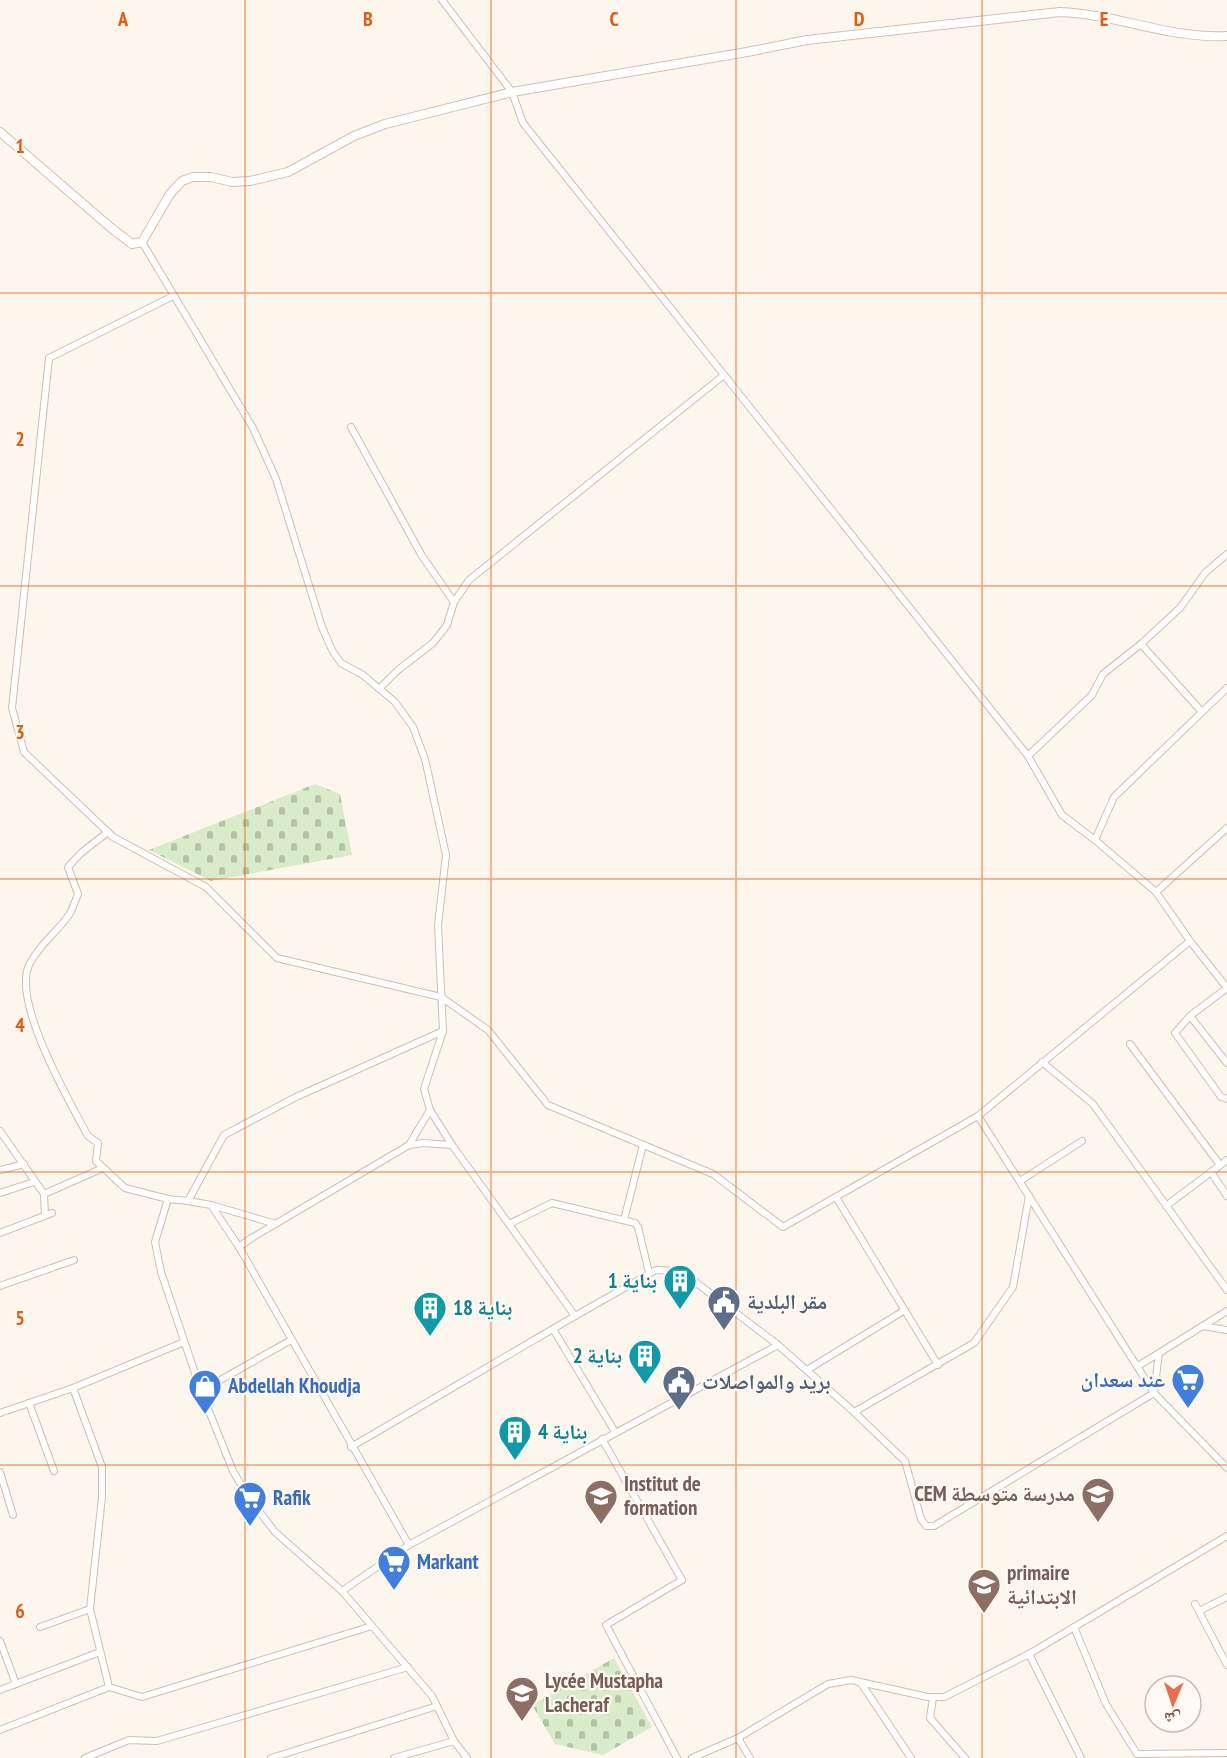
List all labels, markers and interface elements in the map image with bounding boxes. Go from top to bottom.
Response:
text: A [117,6,129,32]
text: B [363,6,373,32]
text: C [609,6,619,32]
text: D [854,6,865,32]
text: E [1100,6,1108,32]
text: 1 [15,133,25,159]
text: 2 [15,426,25,452]
text: 3 [15,719,25,745]
text: 4 [15,1012,25,1038]
building icon: بناية 1 [662,1263,698,1310]
place label: بناية 1 [608,1267,657,1294]
public building icon: مقر البلدية [706,1284,742,1331]
place label: مقر البلدية [747,1288,827,1315]
building icon: بناية 18 [412,1290,448,1337]
place label: بناية 18 [453,1294,512,1321]
text: 5 [15,1305,25,1331]
building icon: بناية 2 [627,1338,663,1385]
place label: بناية 2 [573,1342,622,1369]
supermarket icon: عند سعدان [1170,1362,1206,1409]
public building icon: بريد والمواصلات [661,1364,697,1411]
place label: عند سعدان [1081,1366,1165,1393]
shop icon: Abdellah Khoudja [187,1368,223,1415]
place label: بريد والمواصلات [702,1368,830,1395]
place label: Abdellah Khoudja [227,1372,361,1399]
building icon: بناية 4 [497,1414,533,1461]
place label: بناية 4 [538,1418,587,1445]
place label: Institut de formation [624,1470,701,1521]
school or university icon: CEM مدرسة متوسطة [1080,1476,1116,1523]
school or university icon: Institut de formation [583,1478,619,1525]
supermarket icon: Rafik [232,1480,268,1527]
place label: CEM مدرسة متوسطة [914,1480,1075,1507]
place label: Rafik [273,1484,311,1511]
supermarket icon: Markant [376,1544,412,1591]
place label: Markant [417,1548,479,1575]
place label: primaire الابتدائية [1007,1559,1077,1610]
school or university icon: primaire الابتدائية [966,1567,1002,1614]
text: 6 [15,1598,25,1624]
place label: Lycée Mustapha Lacheraf [545,1667,663,1718]
north arrow [1143,1674,1203,1734]
school or university icon: Lycée Mustapha Lacheraf [504,1675,540,1722]
text: ش [1164,1709,1181,1729]

